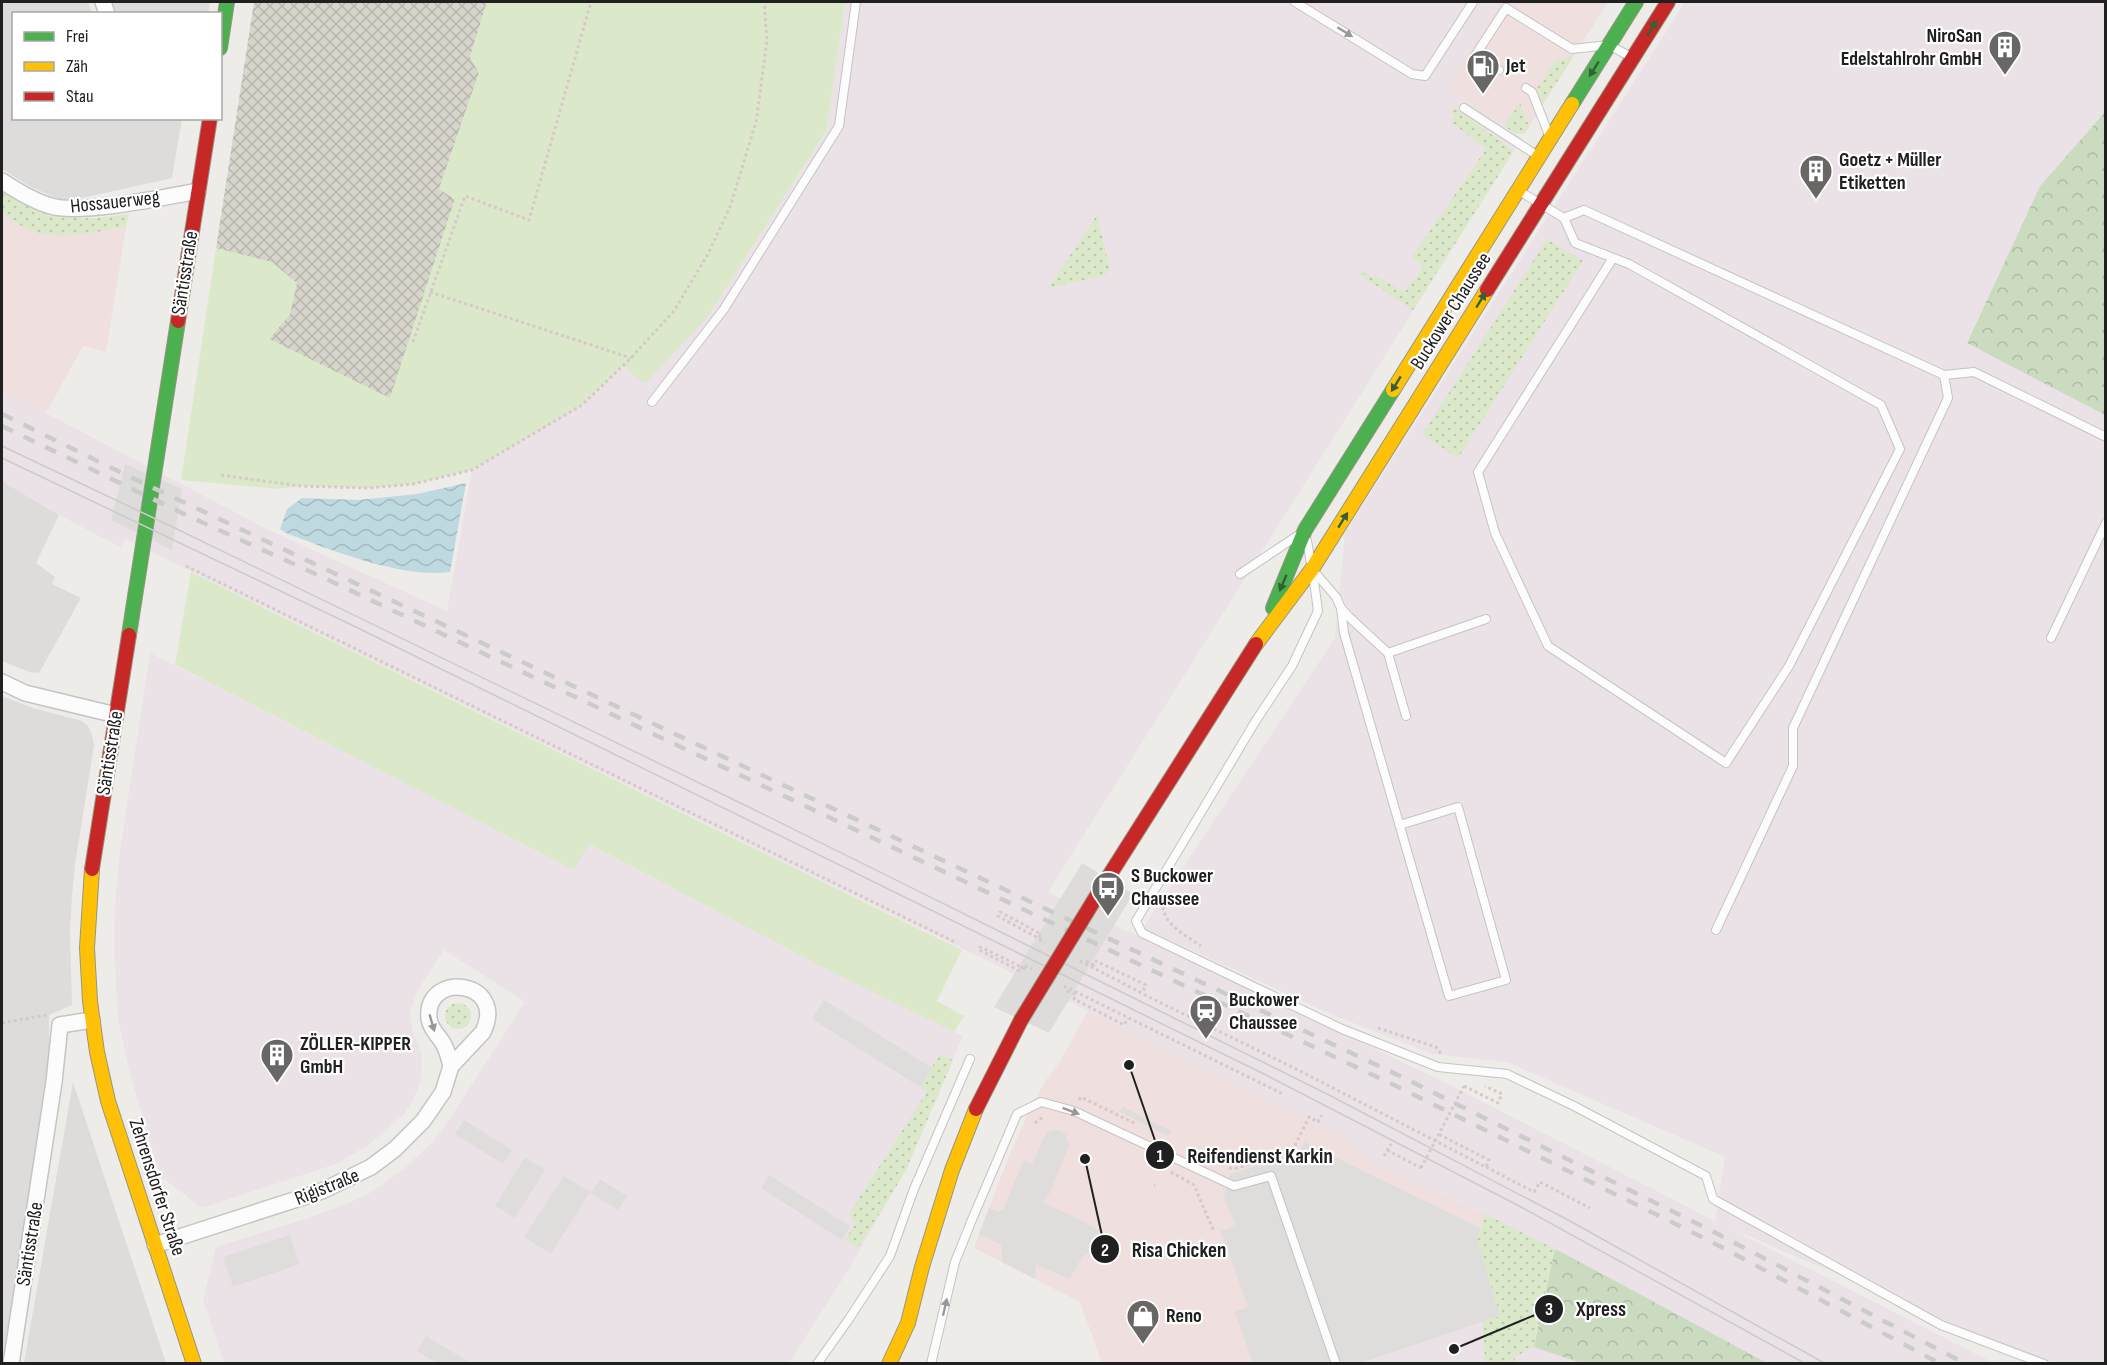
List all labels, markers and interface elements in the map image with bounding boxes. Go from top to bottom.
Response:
legend [12,12,222,120]
one-way arrow [1646,19,1657,36]
place label: NiroSan Edelstahlrohr GmbH [1841,24,1982,71]
text: Frei [66,26,88,47]
one-way arrow [1337,27,1353,38]
building icon: NiroSan Edelstahlrohr GmbH [1987,29,2023,76]
fuel station icon: Jet [1465,48,1501,95]
place label: Jet [1505,54,1526,78]
text: Zäh [66,56,88,77]
one-way arrow [1589,61,1600,77]
text: Stau [66,86,94,107]
place label: Goetz + Müller Etiketten [1839,148,1941,195]
building icon: Goetz + Müller Etiketten [1798,153,1834,200]
street label: Hossauerweg [69,185,161,219]
street label: Säntisstraße [167,229,203,317]
street label: Buckower Chaussee [1405,248,1497,374]
one-way arrow [1475,292,1486,308]
one-way arrow [1391,376,1402,392]
one-way arrow [1337,512,1349,528]
one-way arrow [1278,574,1287,592]
street label: Säntisstraße [92,709,128,797]
place label: S Buckower Chaussee [1131,864,1213,911]
bus stop icon: S Buckower Chaussee [1090,870,1126,917]
place label: Buckower Chaussee [1229,988,1299,1035]
station icon: Buckower Chaussee [1188,993,1224,1040]
one-way arrow [428,1014,437,1032]
place label: ZÖLLER-KIPPER GmbH [300,1032,411,1079]
building icon: ZÖLLER-KIPPER GmbH [259,1037,295,1084]
one-way arrow [1063,1106,1081,1116]
street label: Zehrensdorfer Straße [124,1115,190,1259]
callout: Reifendienst Karkin [1145,1136,1345,1175]
text: Reifendienst Karkin [1187,1144,1333,1169]
text: 1 [1156,1146,1164,1167]
street label: Rigistraße [291,1163,363,1211]
street label: Säntisstraße [12,1200,48,1288]
callout: Risa Chicken [1090,1230,1238,1269]
text: Risa Chicken [1132,1238,1226,1263]
text: 2 [1101,1240,1109,1261]
callout: Xpress [1534,1290,1638,1329]
one-way arrow [940,1297,950,1316]
text: Xpress [1575,1297,1626,1322]
shop icon: Reno [1125,1298,1161,1345]
text: 3 [1545,1299,1553,1320]
place label: Reno [1166,1304,1202,1328]

